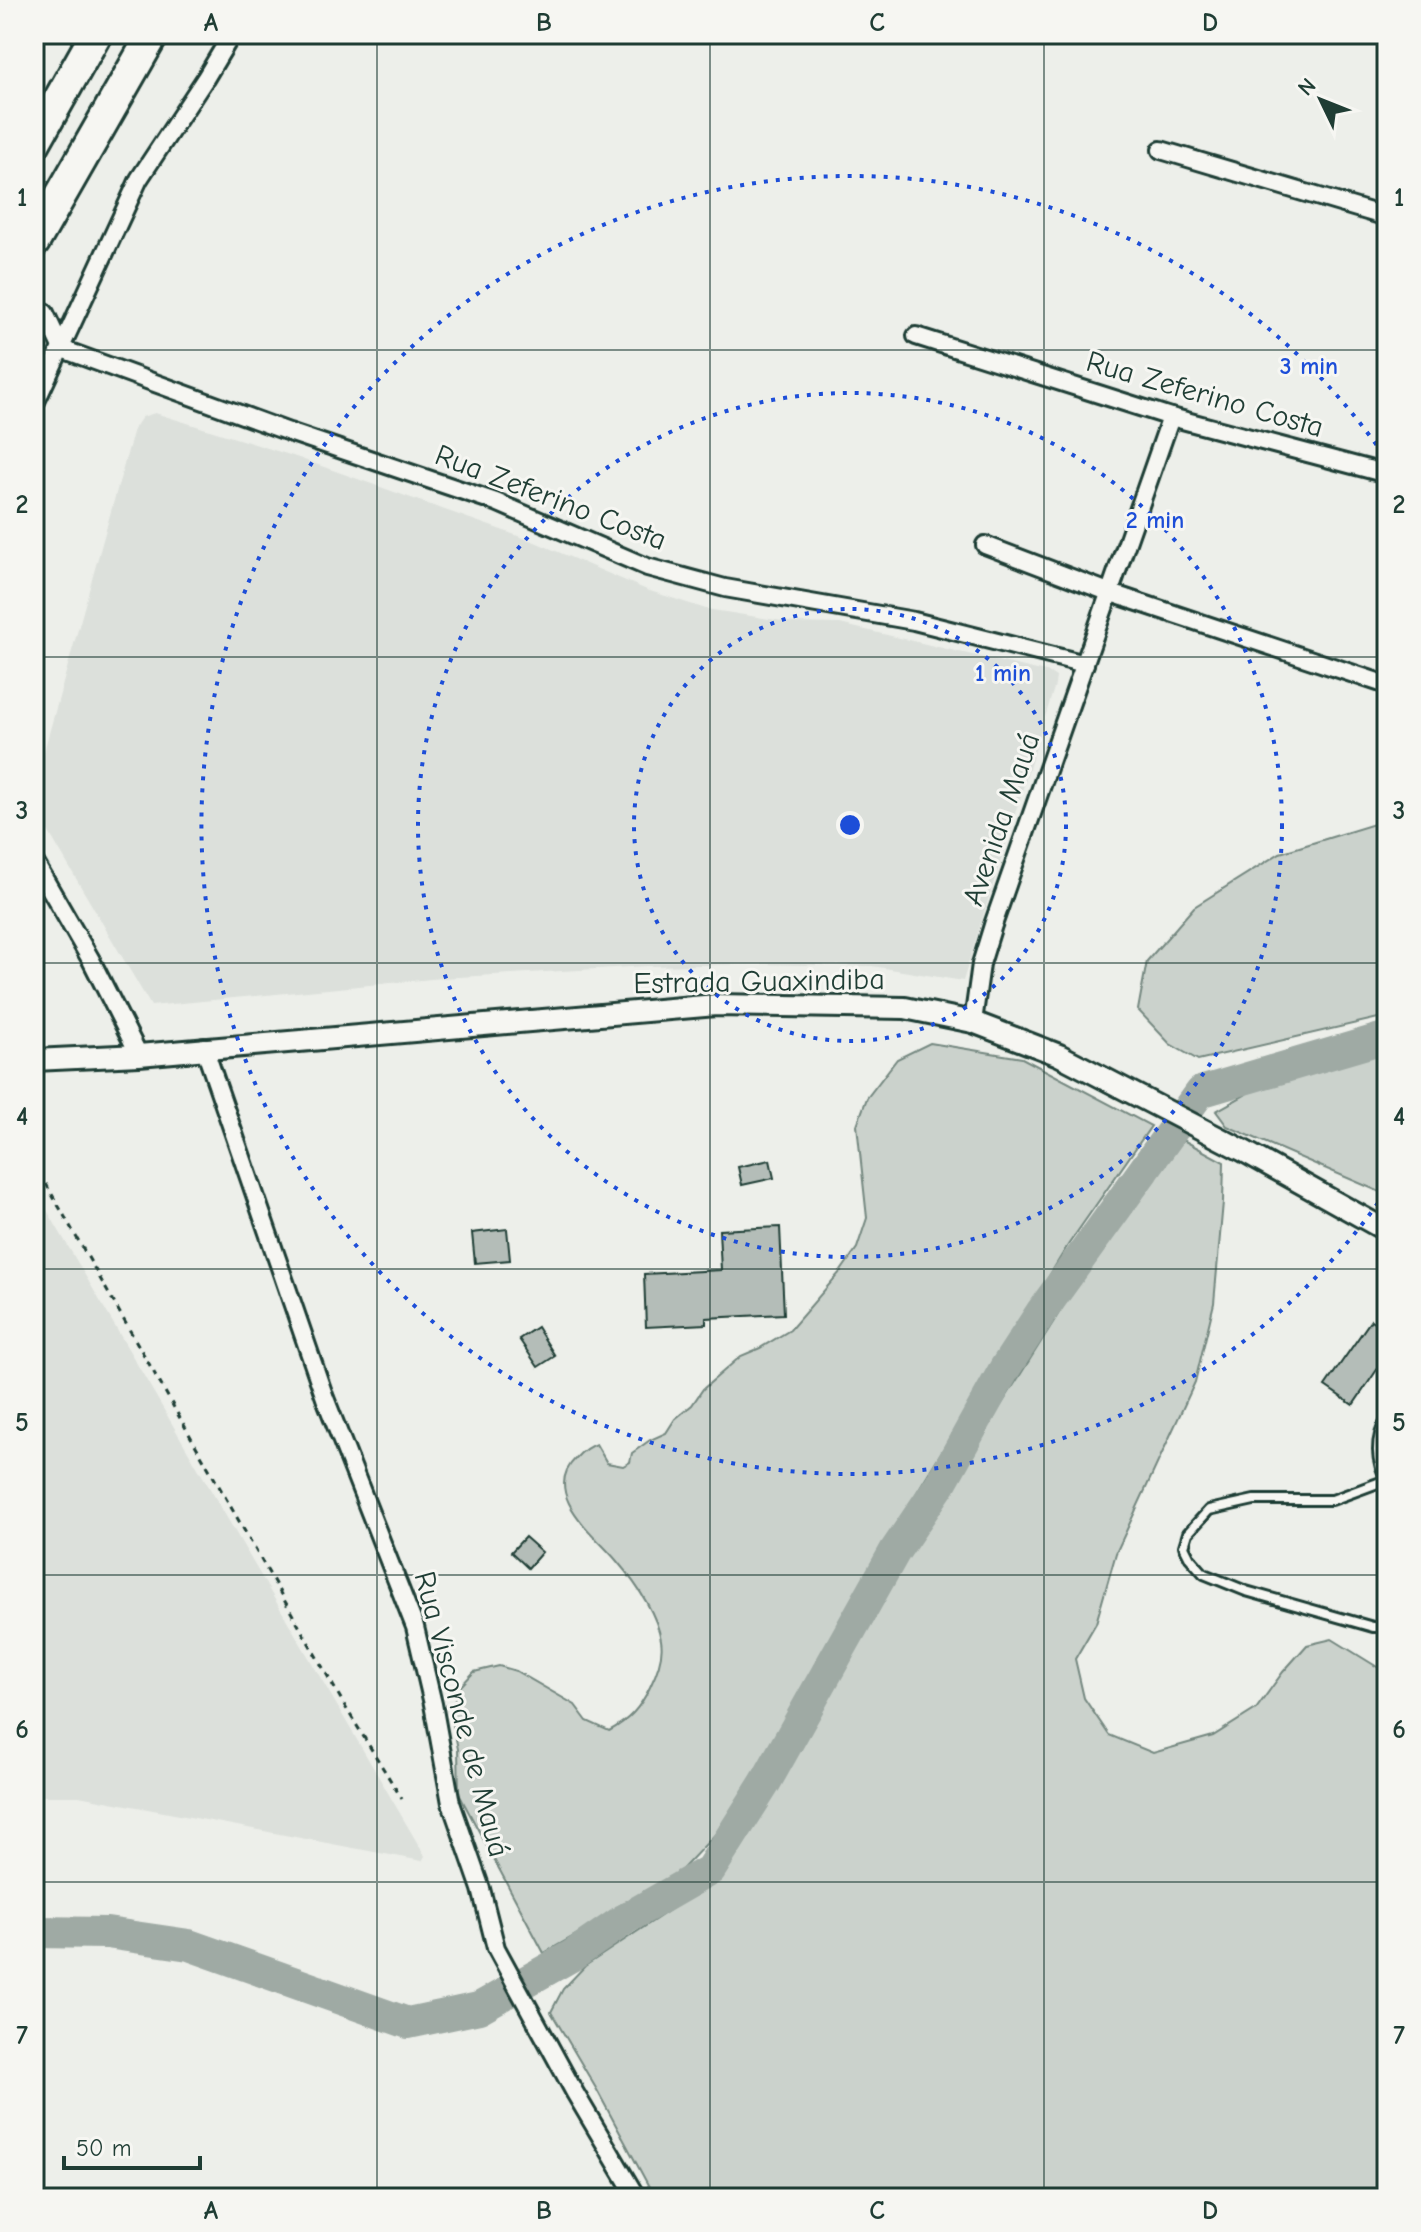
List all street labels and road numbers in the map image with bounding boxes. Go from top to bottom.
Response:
street label: Rua Zeferino Costa [1082,344,1327,445]
street label: Rua Zeferino Costa [430,437,671,558]
street label: Avenida Mauá [956,728,1047,910]
street label: Estrada Guaxindiba [633,962,885,1001]
street label: Rua Visconde de Mauá [407,1567,516,1861]

